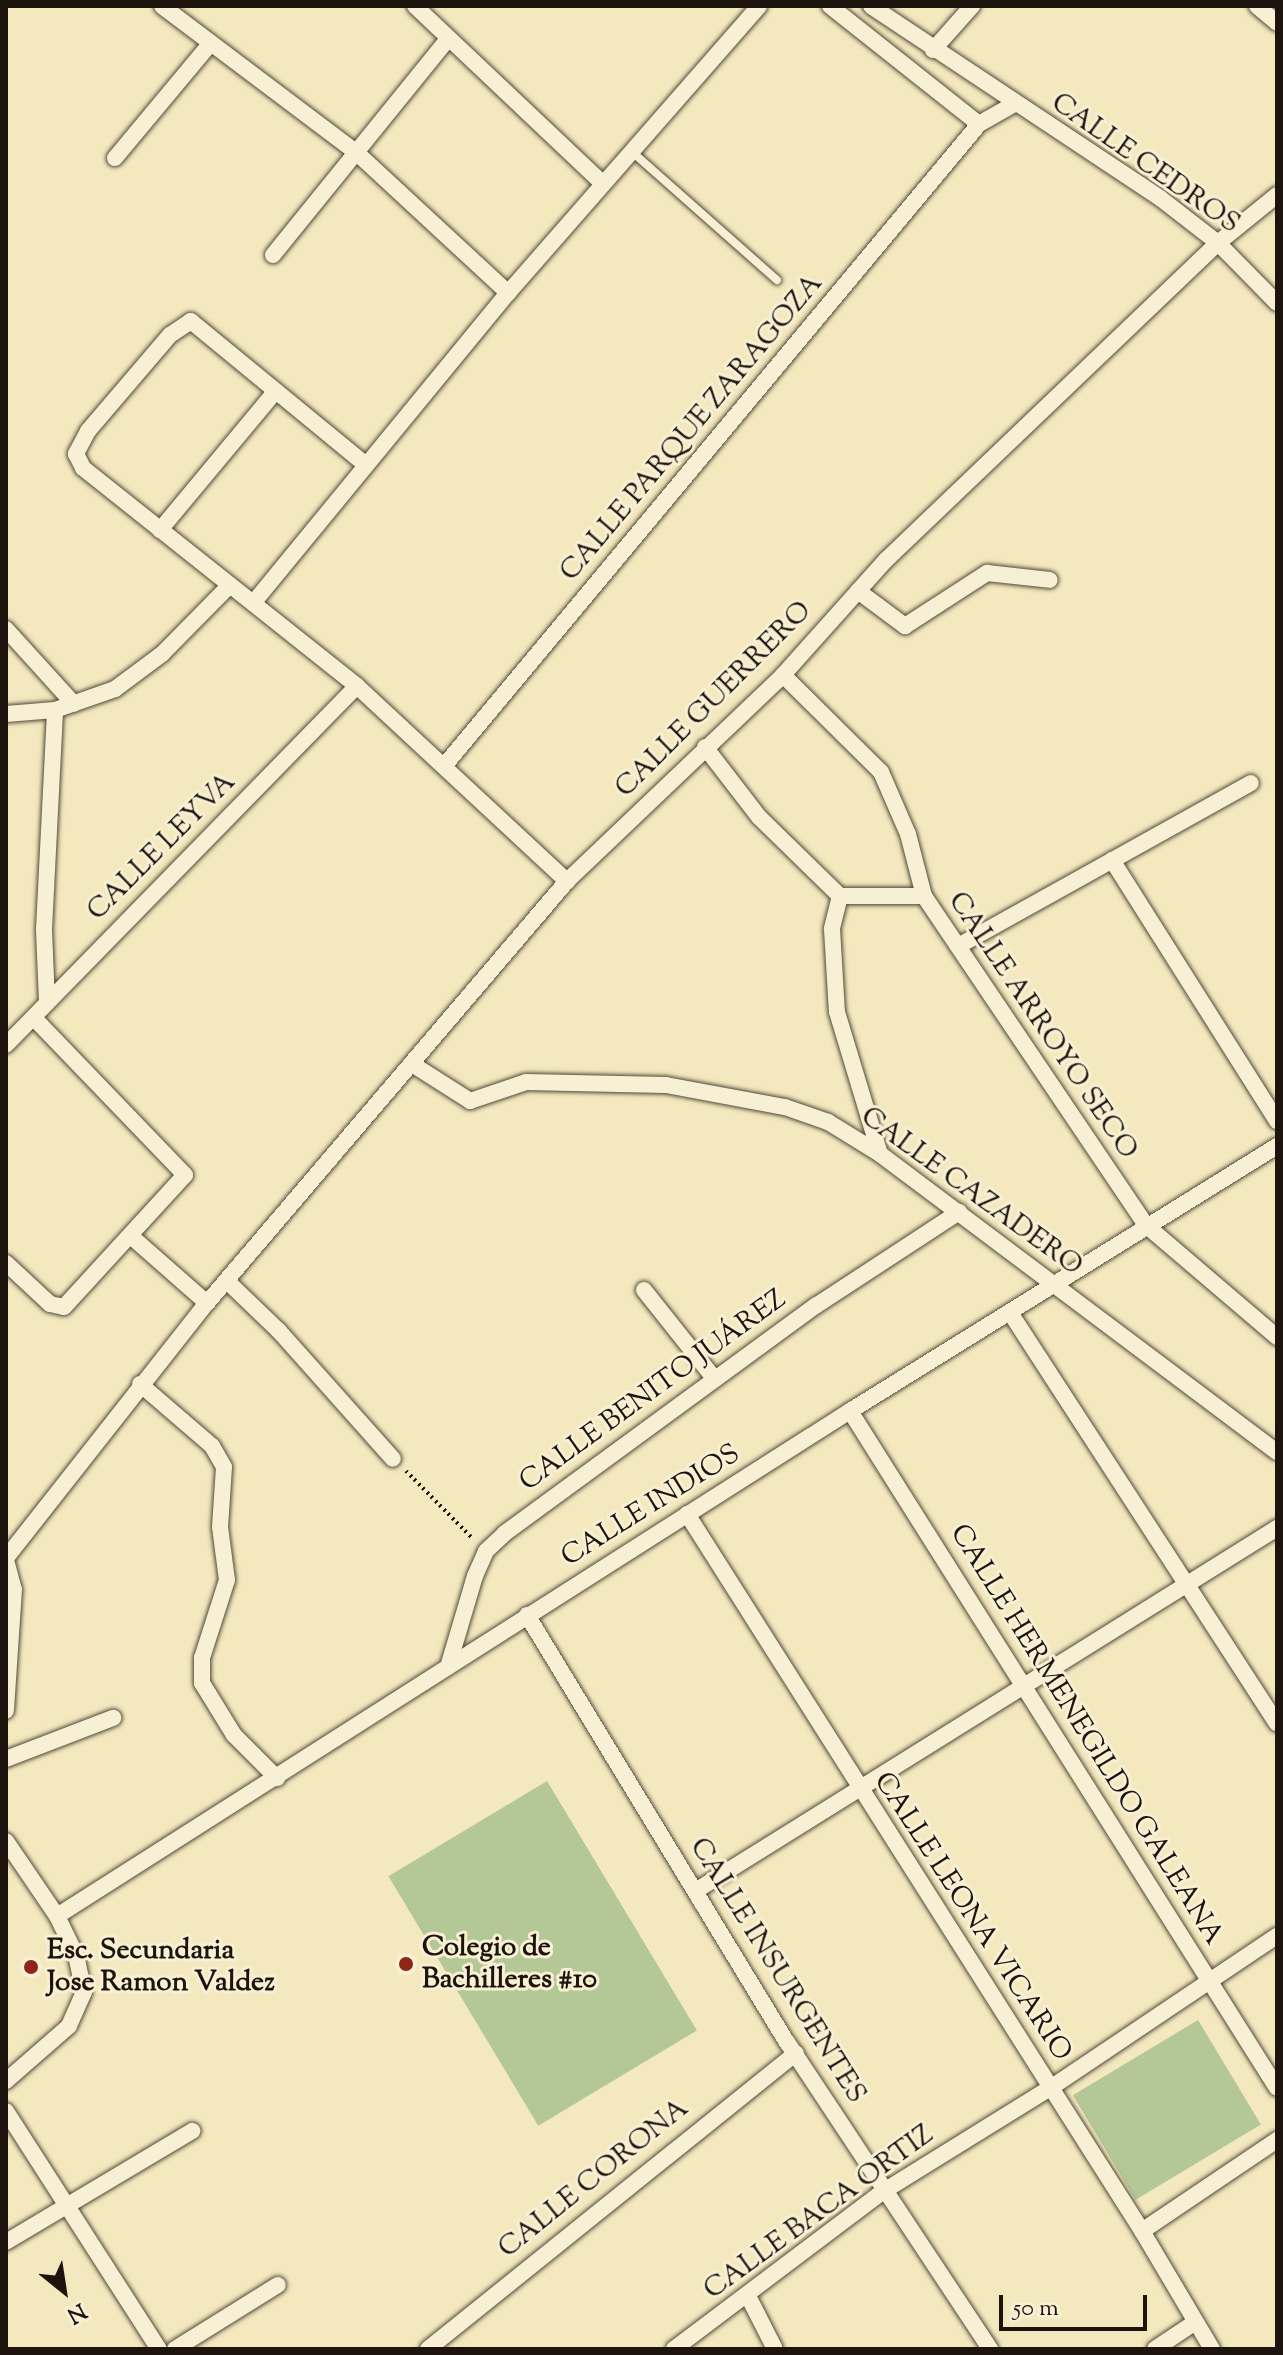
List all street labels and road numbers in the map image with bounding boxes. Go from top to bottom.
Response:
street label: CALLE CEDROS [1044,86,1246,242]
street label: CALLE PARQUE ZARAGOZA [554,268,830,588]
street label: CALLE GUERRERO [609,595,819,805]
street label: CALLE LEYVA [81,766,243,928]
street label: CALLE ARROYO SECO [940,886,1144,1166]
street label: CALLE CAZADERO [854,1100,1088,1284]
street label: CALLE BENITO JUÁREZ [513,1283,793,1499]
street label: CALLE INDIOS [556,1438,746,1574]
street label: CALLE HERMENEGILDO GALEANA [942,1518,1230,1952]
street label: CALLE LEONA VICARIO [866,1766,1078,2068]
street label: CALLE INSURGENTES [682,1832,872,2110]
street label: CALLE CORONA [492,2092,696,2266]
street label: CALLE BACA ORTIZ [698,2119,940,2307]

